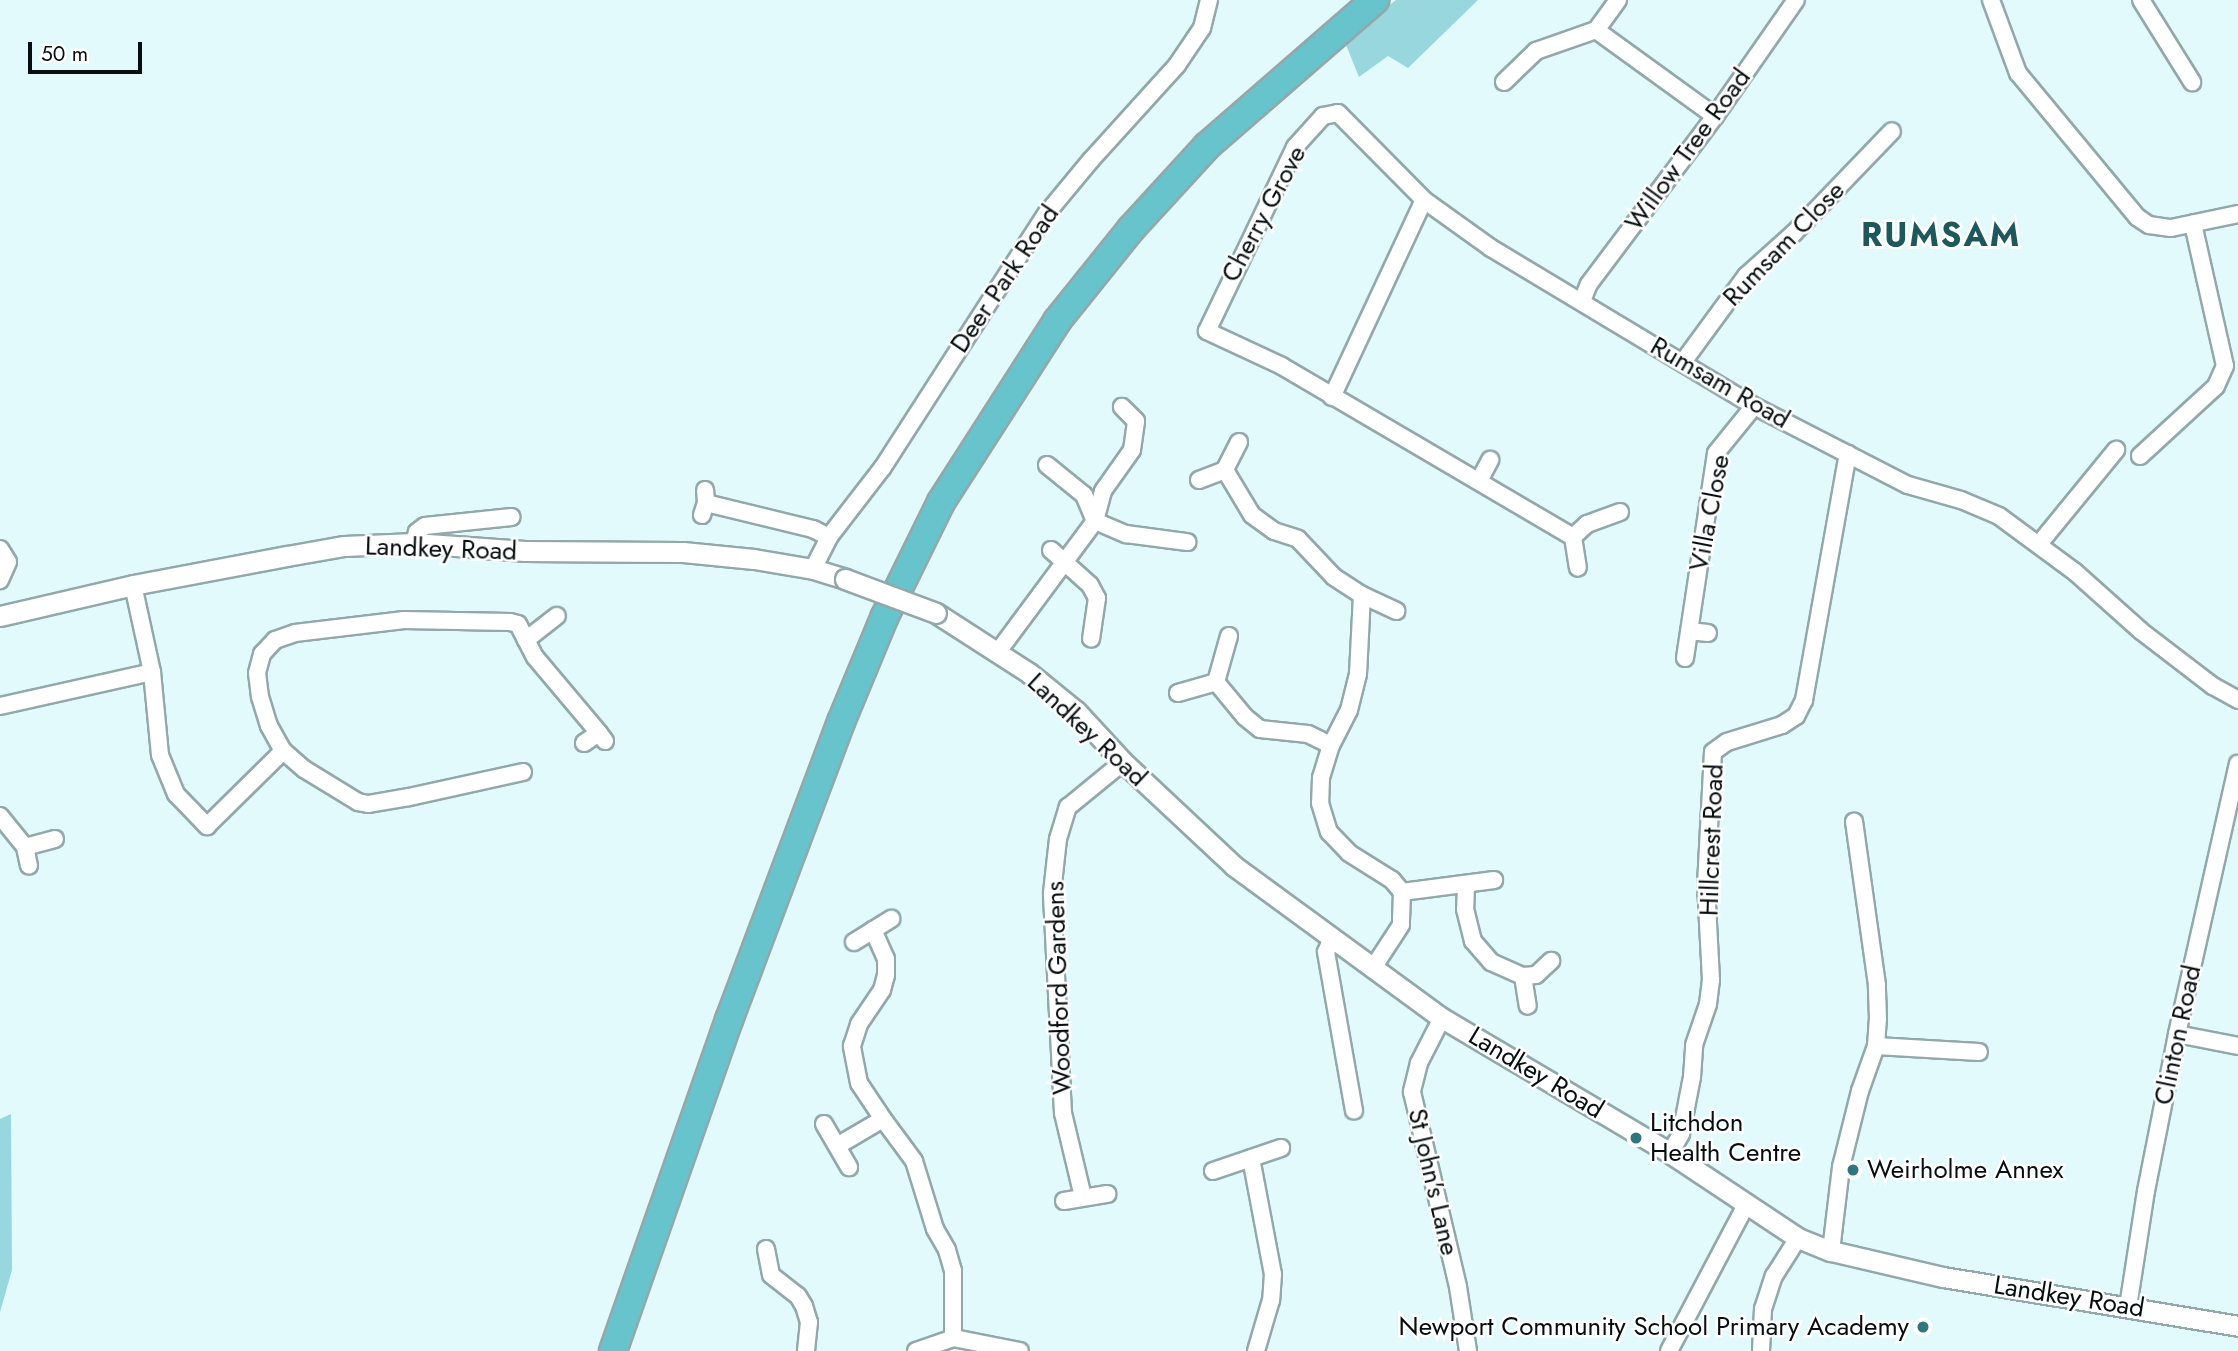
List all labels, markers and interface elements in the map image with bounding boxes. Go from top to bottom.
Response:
scale bar [32,28,145,72]
text: 50 m [41,39,88,69]
street label: Willow Tree Road [1619,63,1757,237]
street label: Cherry Grove [1215,141,1313,287]
street label: Rumsam Close [1717,175,1851,313]
street label: Deer Park Road [944,199,1066,359]
district label: RUMSAM [1862,215,2020,255]
street label: Rumsam Road [1645,331,1795,435]
street label: Villa Close [1683,452,1737,574]
street label: Landkey Road [364,531,518,567]
street label: Landkey Road [1021,667,1153,793]
street label: Hillcrest Road [1694,763,1730,917]
street label: Woodford Gardens [1040,881,1078,1095]
street label: Clinton Road [2148,962,2208,1108]
street label: Landkey Road [1463,1020,1609,1126]
street label: St John's Lane [1401,1106,1465,1258]
place label: Litchdon Health Centre [1650,1107,1801,1168]
marker: Litchdon Health Centre [1628,1130,1644,1146]
place label: Weirholme Annex [1867,1154,2063,1186]
marker: Weirholme Annex [1845,1162,1861,1178]
street label: Landkey Road [1991,1270,2147,1324]
place label: Newport Community School Primary Academy [1399,1311,1909,1343]
marker: Newport Community School Primary Academy [1915,1319,1931,1335]

